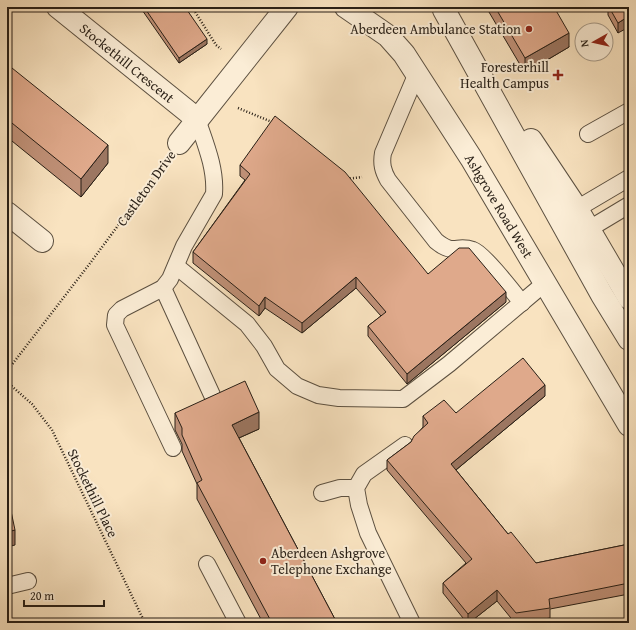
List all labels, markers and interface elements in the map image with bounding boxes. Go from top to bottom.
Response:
street label: Stockethill Crescent [75,18,179,108]
place label: Aberdeen Ambulance Station [350,19,521,39]
north arrow [574,22,614,62]
marker: Aberdeen Ambulance Station [524,24,534,34]
text: N [576,38,593,48]
place label: Foresterhill Health Campus [460,57,549,93]
marker: Foresterhill Health Campus [552,69,564,81]
street label: Castleton Drive [112,146,181,230]
street label: Ashgrove Road West [460,150,538,262]
street label: Stockethill Place [63,445,123,541]
place label: Aberdeen Ashgrove Telephone Exchange [271,543,392,579]
marker: Aberdeen Ashgrove Telephone Exchange [258,556,268,566]
scale bar [24,582,104,608]
text: 20 m [30,587,54,604]

